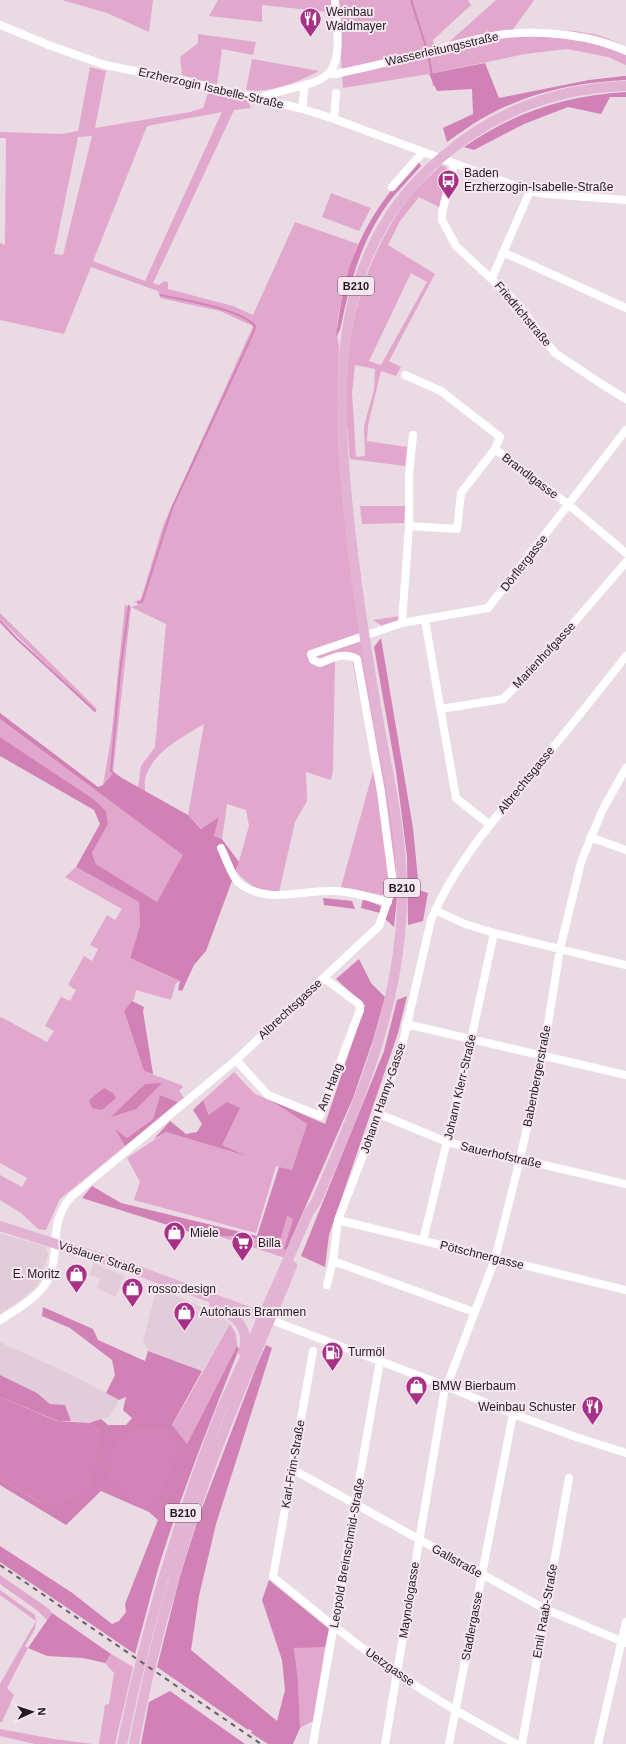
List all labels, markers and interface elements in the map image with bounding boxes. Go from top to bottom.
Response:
place label: Weinbau Waldmayer [326,5,386,33]
restaurant icon: Weinbau Waldmayer [297,6,323,39]
street label: Wasserleitungsstraße [384,29,500,69]
street label: Erzherzogin Isabelle-Straße [137,64,285,112]
place label: Baden Erzherzogin-Isabelle-Straße [464,166,614,194]
bus stop icon: Baden Erzherzogin-Isabelle-Straße [436,167,462,200]
road number: B210 [338,277,374,295]
street label: Friedrichstraße [492,279,555,350]
street label: Brandlgasse [499,450,561,502]
street label: Dörflergasse [498,532,551,594]
street label: Marienhofgasse [510,619,578,691]
street label: Albrechtsgasse [495,743,557,816]
road number: B210 [384,879,420,897]
street label: Albrechtsgasse [255,976,325,1042]
street label: Babenbergerstraße [520,1024,554,1128]
street label: Johann Klerr-Straße [441,1032,479,1141]
street label: Johann Hanny-Gasse [357,1041,409,1155]
street label: Am Hang [315,1061,345,1113]
street label: Sauerhofstraße [459,1139,543,1171]
shop icon: Miele [162,1220,188,1253]
place label: Miele [190,1226,219,1240]
supermarket icon: Billa [229,1230,255,1263]
place label: Billa [258,1236,281,1250]
street label: Vöslauer Straße [57,1238,144,1278]
street label: Pötschnergasse [439,1238,526,1272]
shop icon: E. Moritz [63,1261,89,1294]
place label: E. Moritz [13,1267,60,1281]
shop icon: rosso:design [119,1276,145,1309]
place label: rosso:design [148,1282,216,1296]
shop icon: Autohaus Brammen [172,1299,198,1332]
place label: Autohaus Brammen [200,1305,306,1319]
fuel station icon: Turmöl [319,1339,345,1372]
place label: Turmöl [348,1345,385,1359]
shop icon: BMW Bierbaum [403,1373,429,1406]
place label: BMW Bierbaum [432,1379,516,1393]
restaurant icon: Weinbau Schuster [579,1394,605,1427]
place label: Weinbau Schuster [478,1400,576,1414]
street label: Karl-Frim-Straße [278,1418,308,1509]
street label: Leopold Breinschmid-Straße [327,1477,367,1629]
road number: B210 [165,1504,201,1522]
street label: Gallstraße [429,1541,485,1581]
street label: Maynologasse [396,1560,422,1639]
street label: Emil Raab-Straße [530,1563,560,1659]
street label: Stadlergasse [458,1590,486,1662]
street label: Uetzgasse [363,1645,418,1689]
north arrow [12,1692,52,1732]
text: N [36,1707,48,1716]

